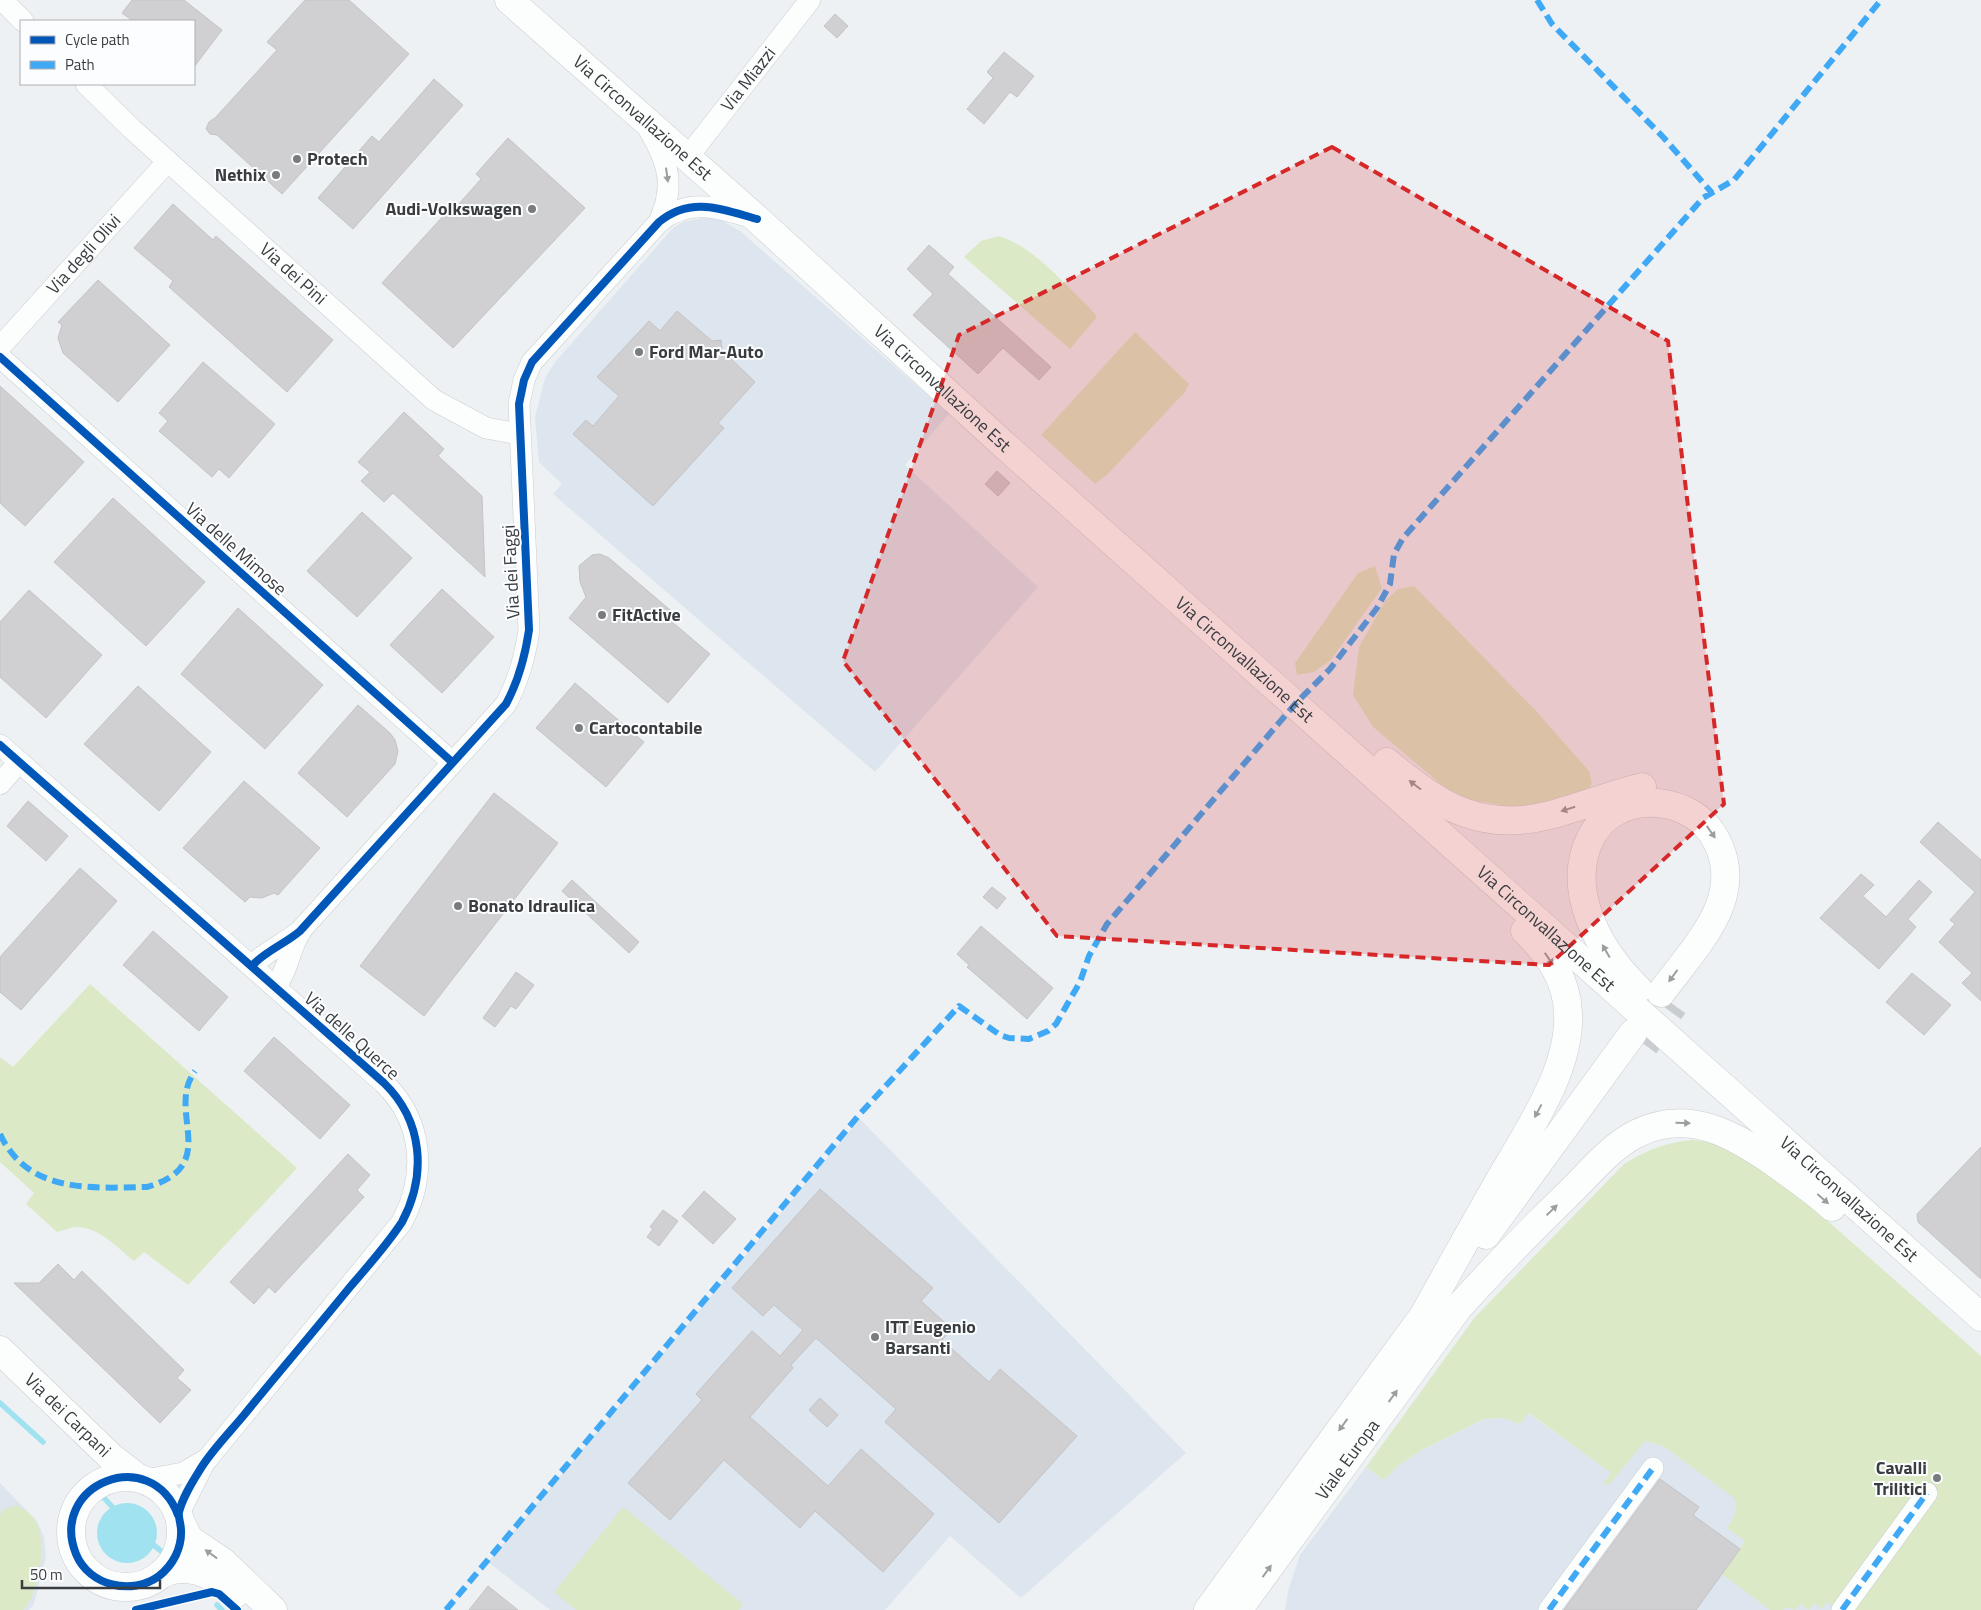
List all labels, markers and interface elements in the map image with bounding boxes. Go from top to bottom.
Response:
legend [20,20,195,85]
text: Cycle path [65,28,130,51]
street label: Via Miazzi [714,41,782,117]
street label: Via Circonvallazione Est [567,48,719,187]
text: Path [65,53,95,76]
place label: Protech [307,145,368,172]
marker: Protech [291,153,303,165]
place label: Nethix [215,161,266,188]
one-way arrow [664,167,672,183]
marker: Nethix [270,169,282,181]
place label: Audi-Volkswagen [385,195,522,222]
marker: Audi-Volkswagen [526,203,538,215]
street label: Via degli Olivi [40,208,127,300]
street label: Via dei Pini [254,236,333,311]
street label: Via Circonvallazione Est [868,318,1018,459]
place label: Ford Mar-Auto [649,338,764,365]
marker: Ford Mar-Auto [633,346,645,358]
street label: Via delle Mimose [180,496,293,602]
street label: Via dei Faggi [495,524,526,620]
street label: Via Circonvallazione Est [1169,590,1321,729]
place label: FitActive [612,601,681,628]
marker: FitActive [596,609,608,621]
place label: Cartocontabile [589,714,703,741]
marker: Cartocontabile [573,722,585,734]
one-way arrow [1409,780,1422,791]
one-way arrow [1560,806,1575,814]
one-way arrow [1706,825,1716,839]
street label: Via Circonvallazione Est [1471,859,1622,998]
place label: Bonato Idraulica [468,892,595,919]
marker: Bonato Idraulica [452,900,464,912]
one-way arrow [1601,945,1610,958]
one-way arrow [1544,952,1554,966]
one-way arrow [1668,969,1678,983]
street label: Via delle Querce [298,985,406,1086]
one-way arrow [1534,1104,1542,1119]
one-way arrow [1675,1119,1691,1127]
street label: Via Circonvallazione Est [1774,1129,1925,1268]
one-way arrow [1817,1193,1829,1205]
one-way arrow [1546,1204,1558,1216]
place label: ITT Eugenio Barsanti [885,1313,976,1361]
marker: ITT Eugenio Barsanti [869,1331,881,1343]
street label: Via dei Carpani [19,1367,117,1463]
one-way arrow [1388,1390,1398,1403]
street label: Viale Europa [1308,1413,1386,1505]
one-way arrow [1338,1418,1348,1432]
place label: Cavalli Trilitici [1874,1454,1927,1502]
marker: Cavalli Trilitici [1931,1472,1943,1484]
one-way arrow [204,1549,218,1559]
scale bar [22,1558,160,1590]
text: 50 m [30,1563,63,1586]
one-way arrow [1262,1564,1272,1577]

